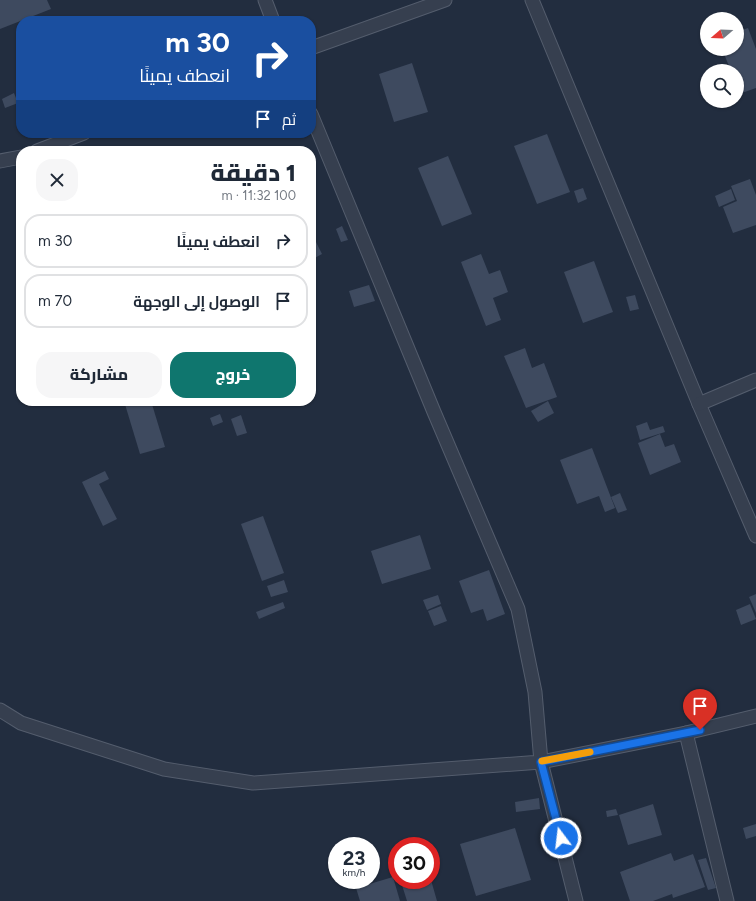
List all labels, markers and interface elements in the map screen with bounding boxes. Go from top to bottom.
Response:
north arrow [700,12,744,56]
map controls [700,12,744,108]
text: 30 m [165,25,230,59]
icon: right [244,32,296,84]
button: search [700,64,744,108]
text: انعطف يمينًا [139,65,230,87]
icon: arrive [252,108,274,130]
text: ثم [282,111,296,129]
text: 1 دقيقة [210,158,296,187]
button: close [36,159,78,201]
text: 100 m · 11:32 [222,188,296,203]
icon: right [272,230,294,252]
text: 30 m [38,232,72,250]
text: انعطف يمينًا [176,233,260,251]
icon: arrive [272,290,294,312]
text: 70 m [38,292,72,310]
text: الوصول إلى الوجهة [133,293,260,311]
button: مشاركة [36,352,162,398]
button: خروج [170,352,296,398]
pin [683,689,717,730]
icon: arrive [689,695,711,717]
position arrow [540,817,582,859]
speed limit sign: 30 [388,837,440,889]
text: 23 [343,846,365,870]
text: km/h [343,866,365,879]

